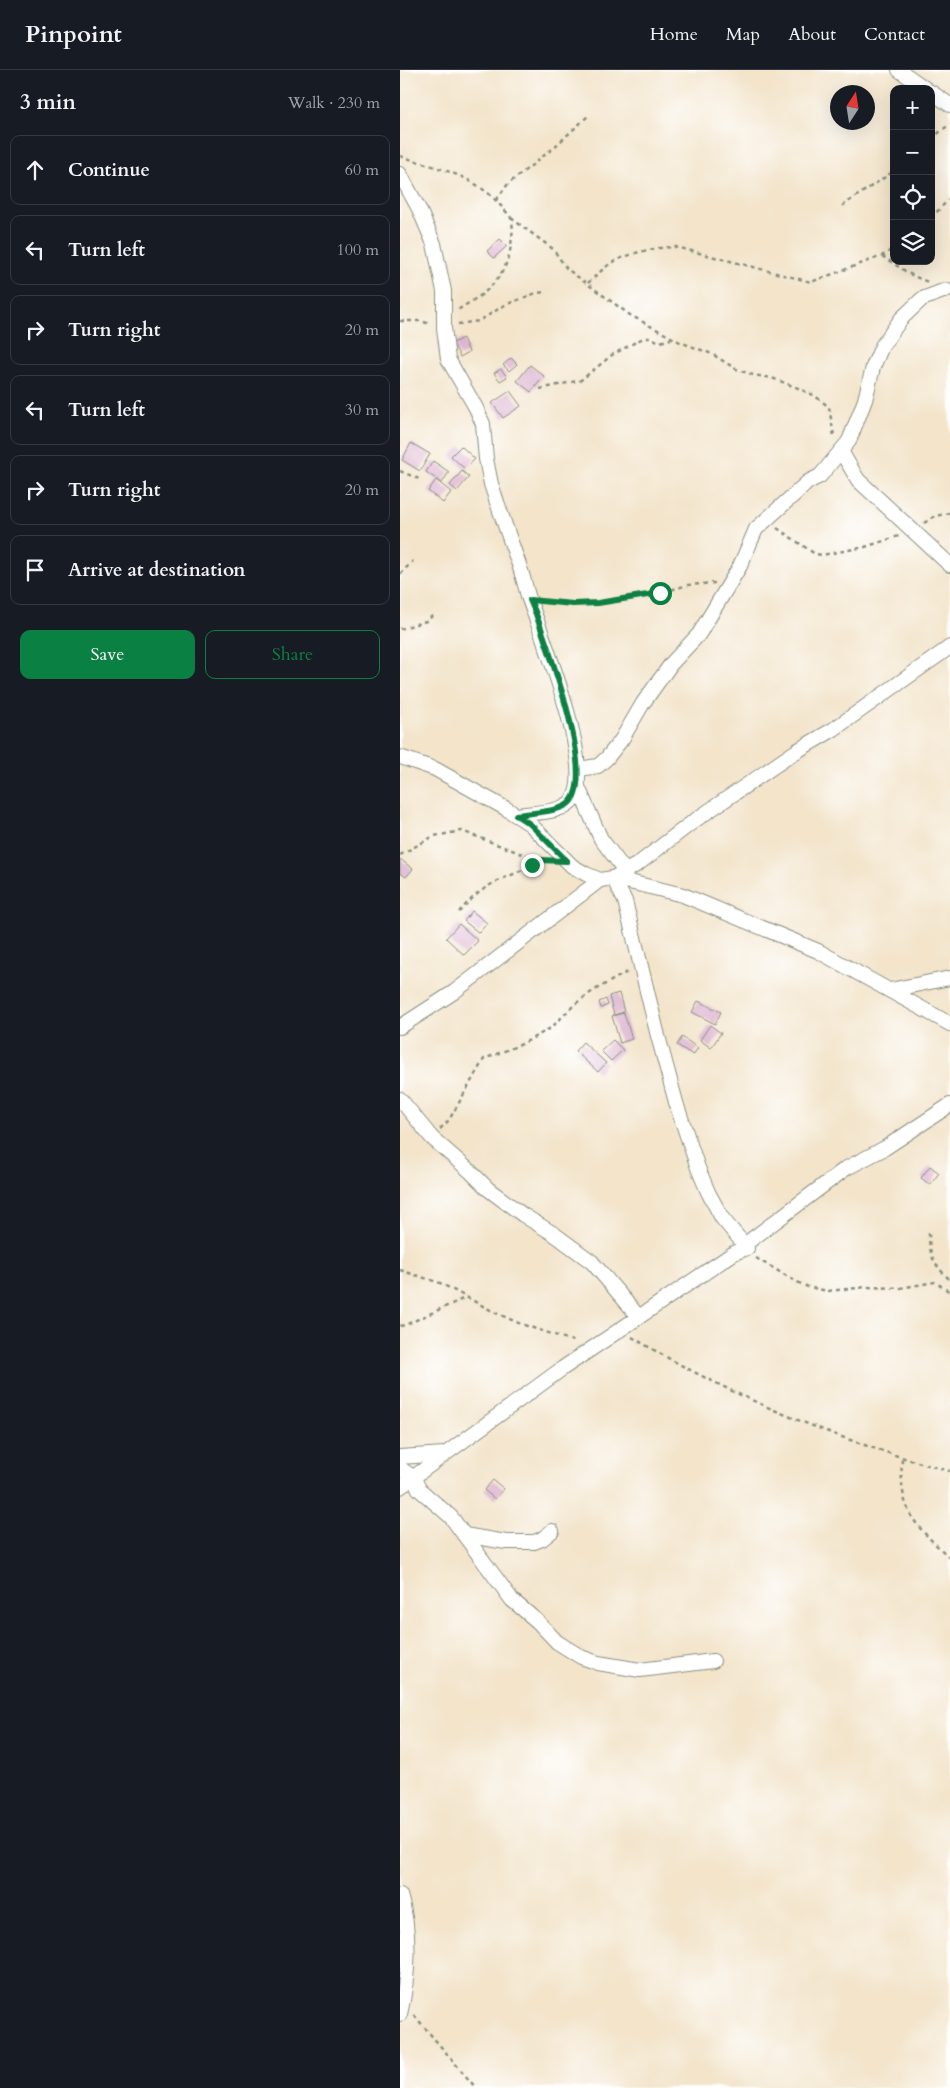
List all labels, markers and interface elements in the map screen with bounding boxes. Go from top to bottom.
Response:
text: Pinpoint [25,18,122,51]
text: Home [650,22,698,47]
text: Map [726,22,760,47]
text: About [788,22,836,47]
text: Contact [864,22,925,47]
north arrow [830,85,875,130]
map controls [890,85,935,265]
button: + [890,85,935,130]
text: 3 min [20,88,76,117]
text: Walk · 230 m [288,92,380,114]
button: − [890,130,935,175]
icon: ahead [21,156,49,184]
text: Continue [68,157,150,183]
text: 60 m [345,159,379,181]
button: locate [890,175,935,220]
button: layers [890,220,935,265]
icon: left [21,236,49,264]
text: Turn left [68,237,145,263]
text: 100 m [337,239,379,261]
icon: right [21,316,49,344]
text: Turn right [68,317,160,343]
text: 20 m [345,319,379,341]
icon: left [21,396,49,424]
text: Turn left [68,397,145,423]
text: 30 m [345,399,379,421]
icon: right [21,476,49,504]
text: Turn right [68,477,160,503]
text: 20 m [345,479,379,501]
icon: arrive [21,556,49,584]
text: Arrive at destination [68,557,245,583]
route start [649,582,672,605]
button: Save [20,630,195,679]
button: Share [205,630,380,679]
route end [521,854,544,877]

